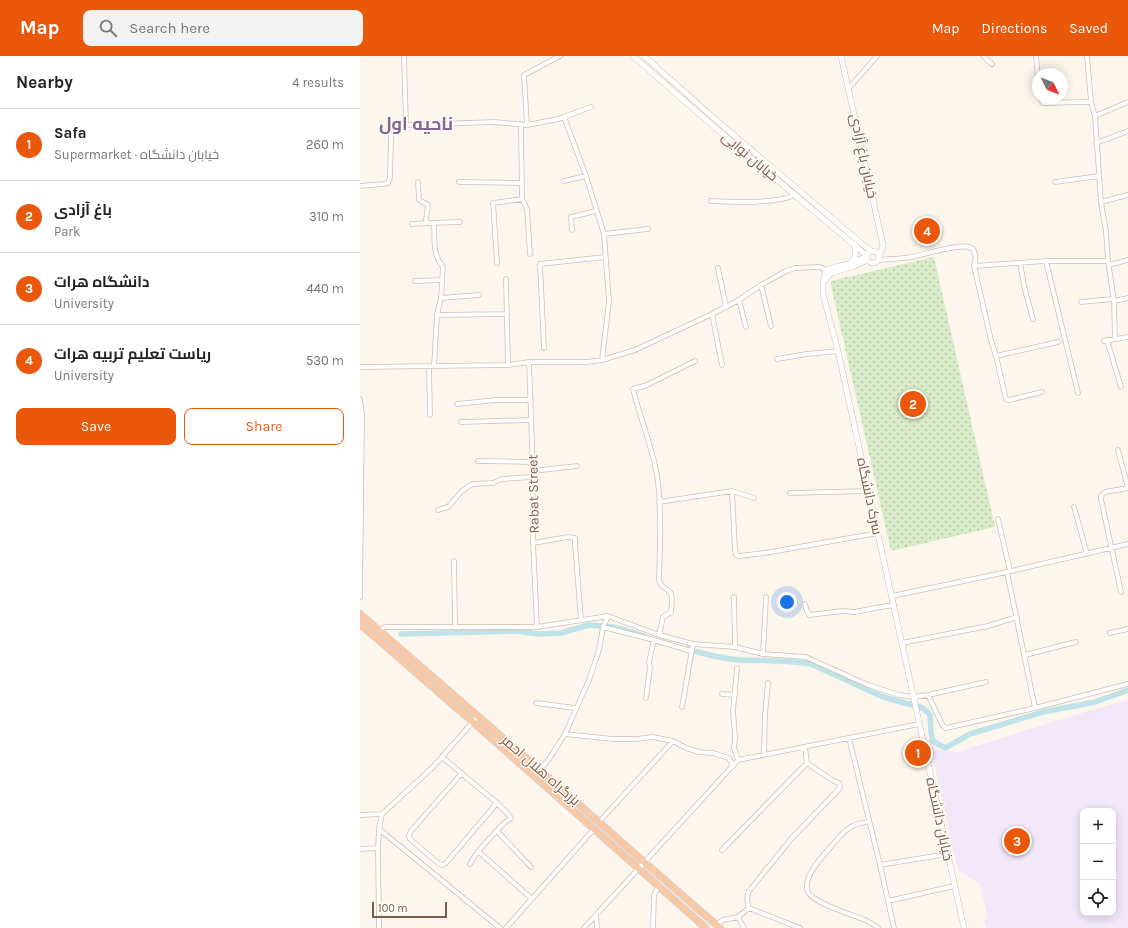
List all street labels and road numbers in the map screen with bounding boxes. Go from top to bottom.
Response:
street label: خیابان باغ آزادی [846,112,881,200]
street label: خیابان نوایی [718,128,781,185]
street label: Rabat Street [524,454,543,534]
street label: سرک دانشگاه [853,456,886,536]
street label: بزرگراه هلال احمر [497,731,584,809]
street label: خیابان دانشگاه [922,776,957,862]

